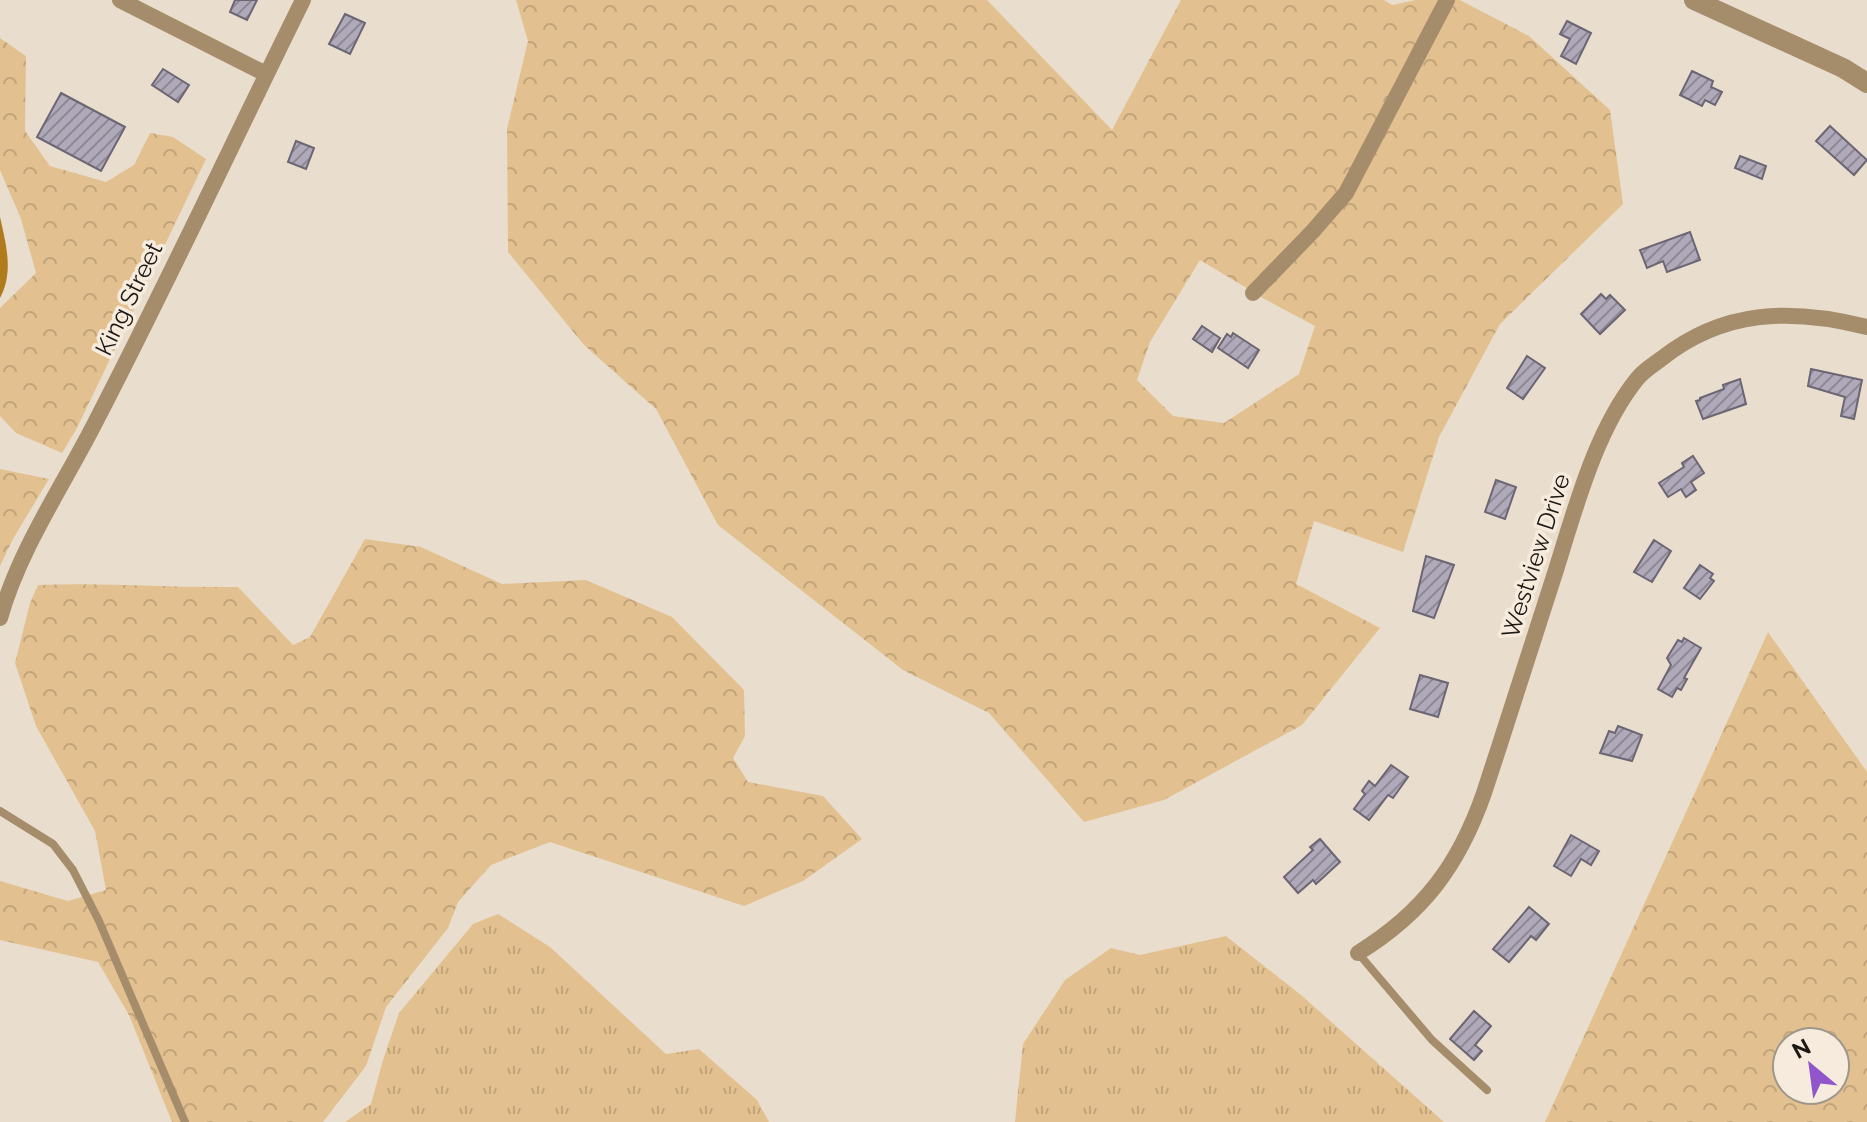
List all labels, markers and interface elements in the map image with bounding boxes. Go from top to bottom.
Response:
street label: King Street [89,238,168,360]
street label: Westview Drive [1495,470,1576,642]
north arrow [1771,1026,1851,1106]
text: N [1788,1033,1815,1064]

